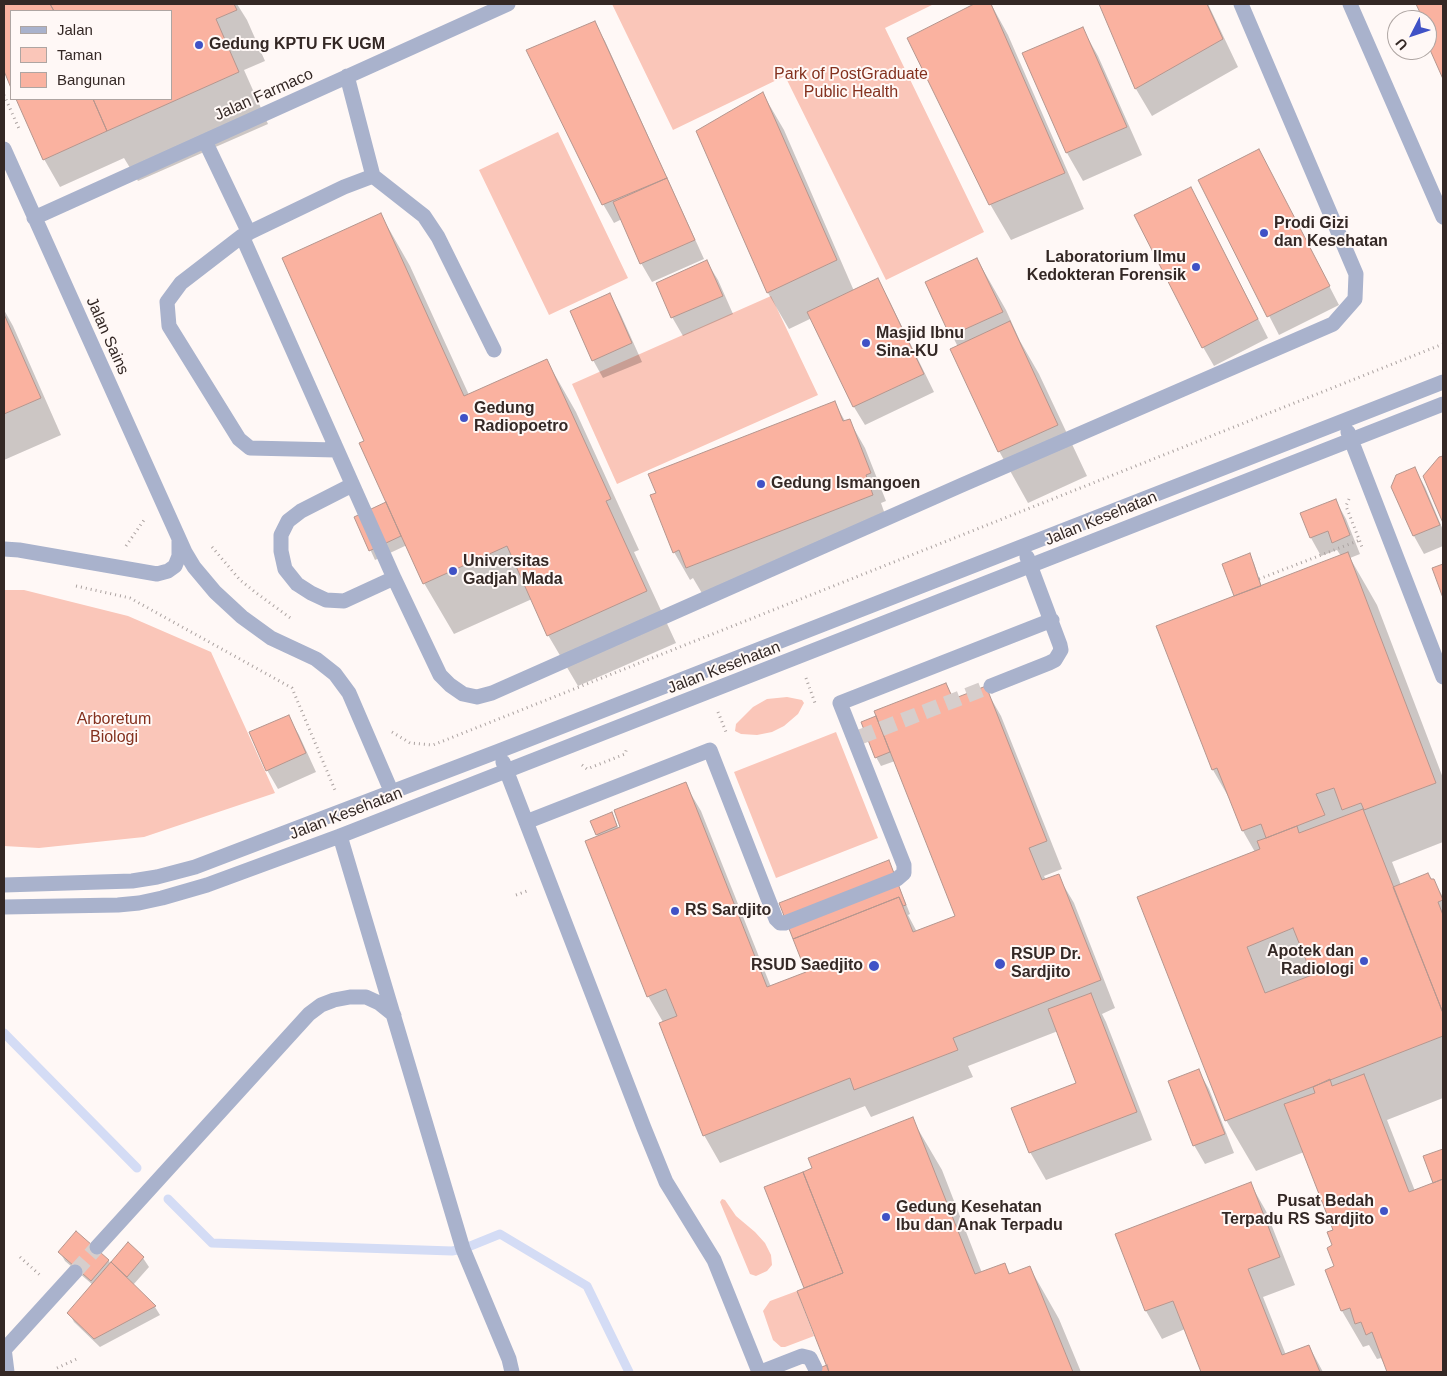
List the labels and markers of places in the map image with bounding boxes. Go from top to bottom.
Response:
place label: Gedung KPTU FK UGM [209,35,385,55]
marker: Gedung KPTU FK UGM [193,39,205,51]
place label: Prodi Gizi dan Kesehatan [1274,214,1388,252]
marker: Prodi Gizi dan Kesehatan [1258,227,1270,239]
place label: Laboratorium Ilmu Kedokteran Forensik [1027,248,1186,286]
marker: Laboratorium Ilmu Kedokteran Forensik [1190,261,1202,273]
place label: Masjid Ibnu Sina-KU [876,324,964,362]
marker: Masjid Ibnu Sina-KU [860,337,872,349]
place label: Gedung Radiopoetro [474,399,568,437]
marker: Gedung Radiopoetro [458,412,470,424]
place label: Gedung Ismangoen [771,474,920,494]
marker: Gedung Ismangoen [755,478,767,490]
place label: Universitas Gadjah Mada [463,552,563,590]
marker: Universitas Gadjah Mada [447,565,459,577]
place label: RS Sardjito [685,901,771,921]
marker: RS Sardjito [669,905,681,917]
place label: Apotek dan Radiologi [1267,942,1354,980]
place label: RSUP Dr. Sardjito [1011,945,1081,983]
marker: Apotek dan Radiologi [1358,955,1370,967]
place label: RSUD Saedjito [751,956,863,976]
marker: RSUP Dr. Sardjito [993,957,1007,971]
marker: RSUD Saedjito [867,959,881,973]
place label: Pusat Bedah Terpadu RS Sardjito [1221,1192,1374,1230]
place label: Gedung Kesehatan Ibu dan Anak Terpadu [896,1198,1063,1236]
marker: Pusat Bedah Terpadu RS Sardjito [1378,1205,1390,1217]
marker: Gedung Kesehatan Ibu dan Anak Terpadu [880,1211,892,1223]

